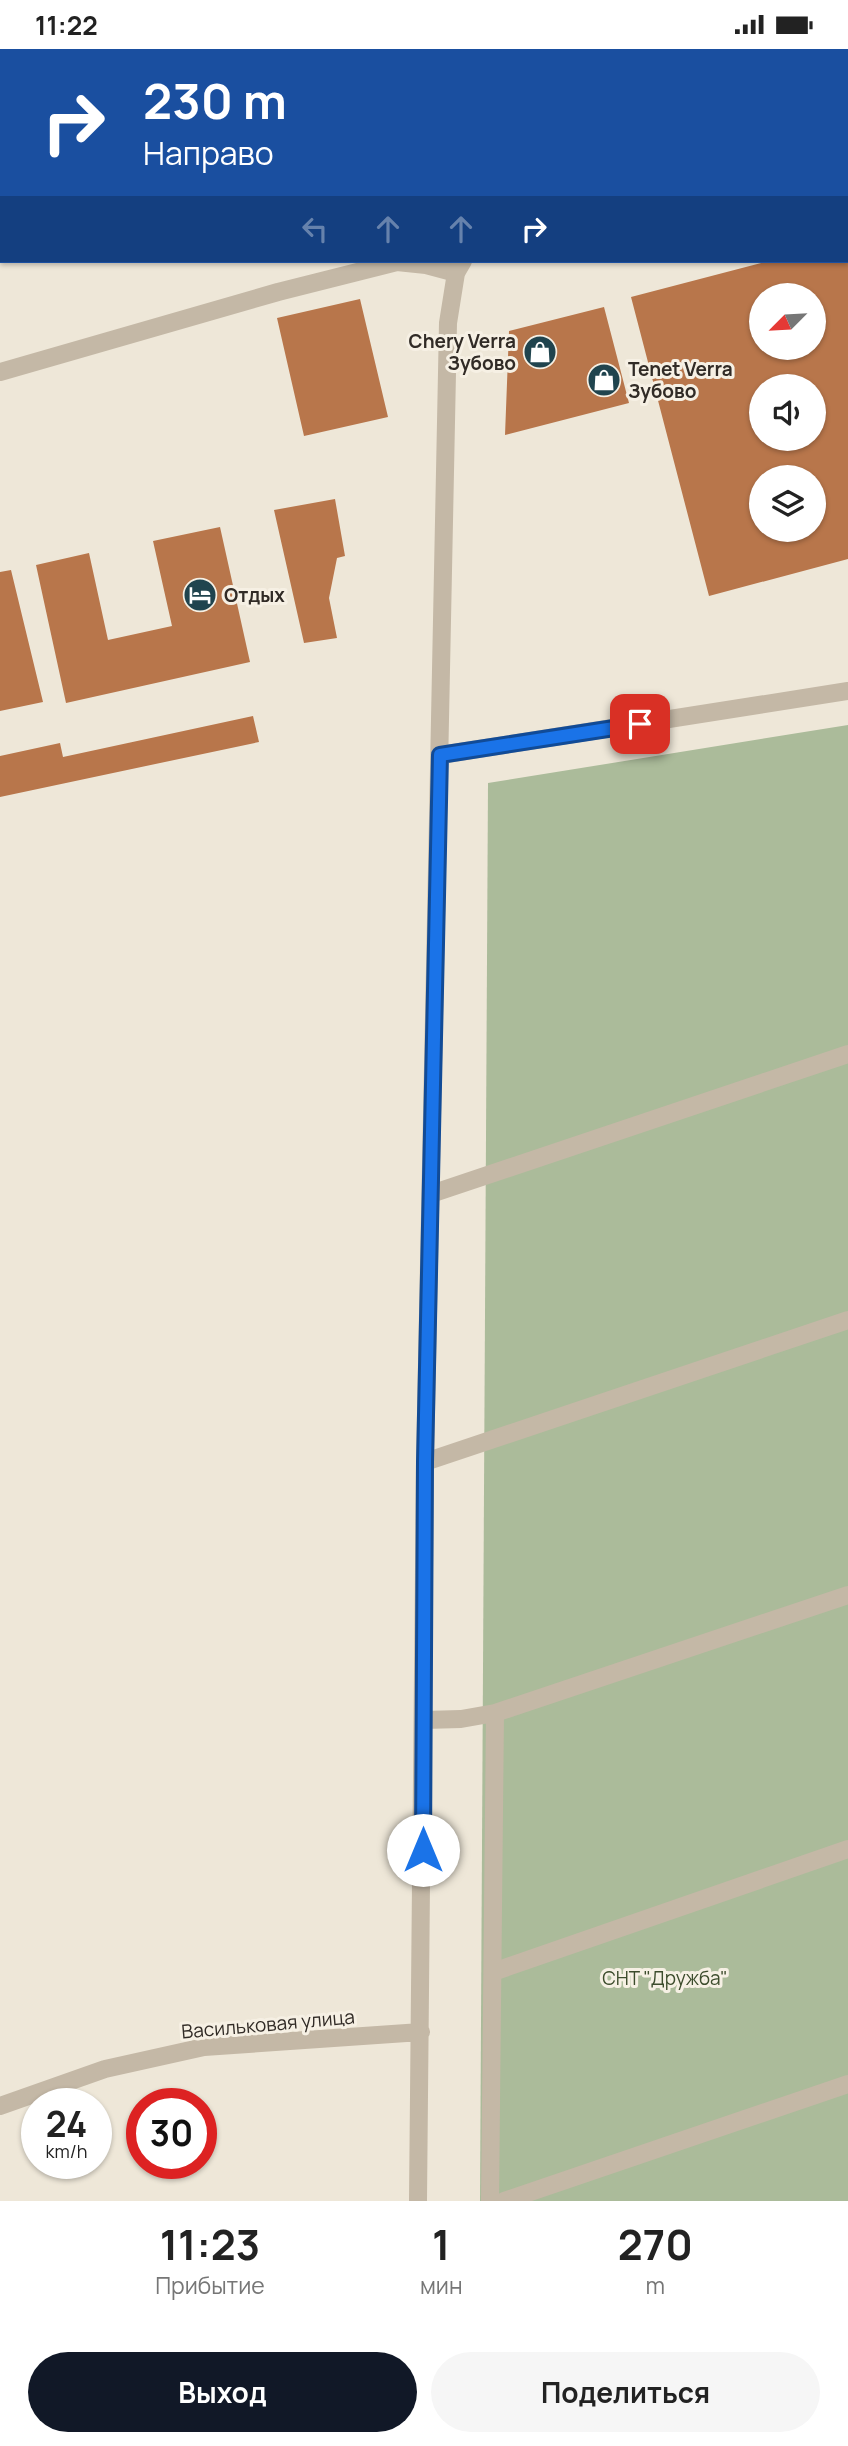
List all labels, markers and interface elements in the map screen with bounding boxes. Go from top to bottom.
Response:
text: 11:22 [35,7,98,43]
text: 230 m [143,67,287,134]
icon: right [28,77,119,168]
text: Направо [143,131,274,175]
icon: left [296,210,334,248]
icon: ahead [369,210,407,248]
icon: ahead [442,210,480,248]
icon: right [515,210,553,248]
north arrow [749,283,826,361]
map controls [749,283,826,542]
place label: Chery Verra Зубово [409,328,516,376]
shop icon: Chery Verra Зубово [521,333,559,371]
place label: Tenet Verra Зубово [628,356,733,404]
shop icon: Tenet Verra Зубово [585,361,623,399]
button: sound [749,374,826,451]
button: layers [749,465,826,542]
hotel icon: Отдых [181,576,219,614]
place label: Отдых [224,582,285,608]
pin [610,694,670,754]
icon: arrive [621,705,659,743]
position arrow [386,1813,460,1887]
park label: СНТ "Дружба" [602,1965,728,1991]
street label: Васильковая улица [180,2003,356,2045]
speed limit sign: 30 [126,2088,217,2179]
text: 24 [46,2100,87,2148]
text: km/h [46,2139,87,2163]
text: 11:23 [160,2215,260,2273]
text: 1 [432,2215,450,2273]
text: 270 [618,2215,693,2273]
text: Прибытие [155,2269,265,2301]
text: мин [420,2269,463,2301]
text: m [645,2269,665,2301]
button: Выход [28,2352,417,2432]
button: Поделиться [431,2352,820,2432]

